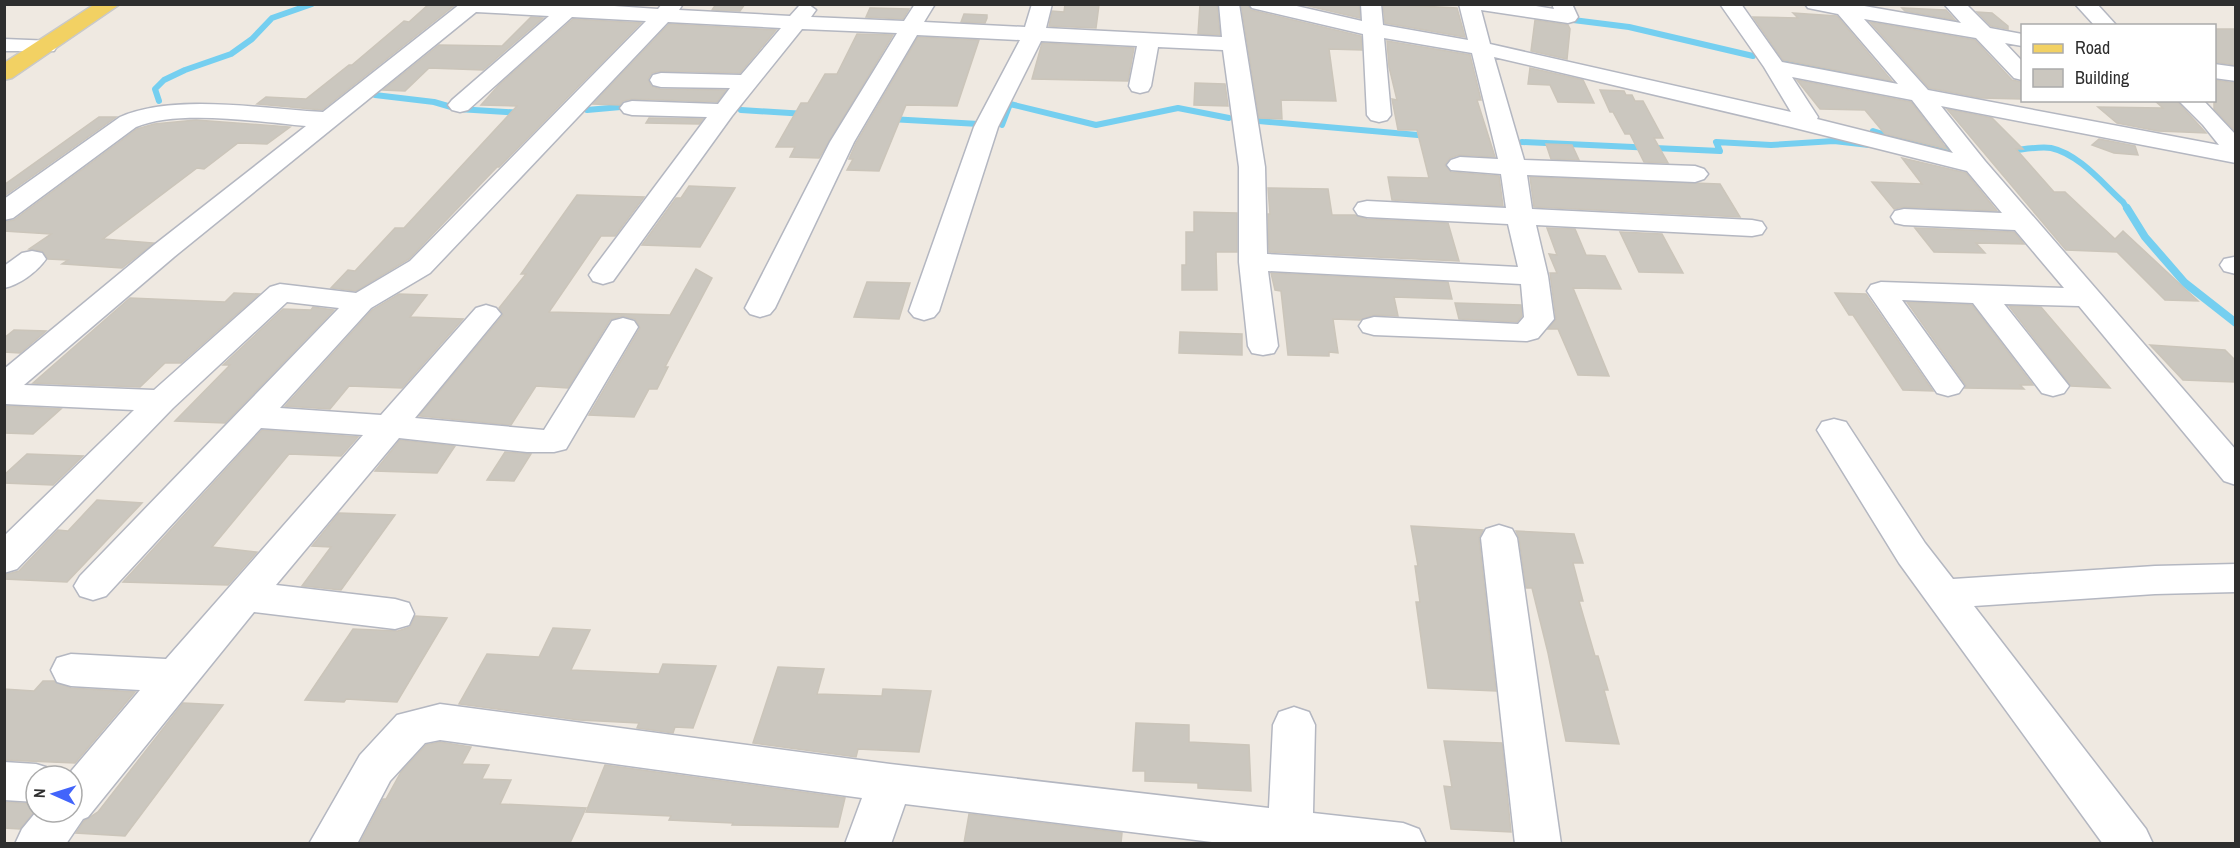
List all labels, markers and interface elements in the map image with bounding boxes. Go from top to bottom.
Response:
legend [2021,24,2216,102]
text: Road [2075,35,2110,60]
text: Building [2075,65,2130,90]
north arrow [24,764,84,824]
text: N [28,788,50,799]

